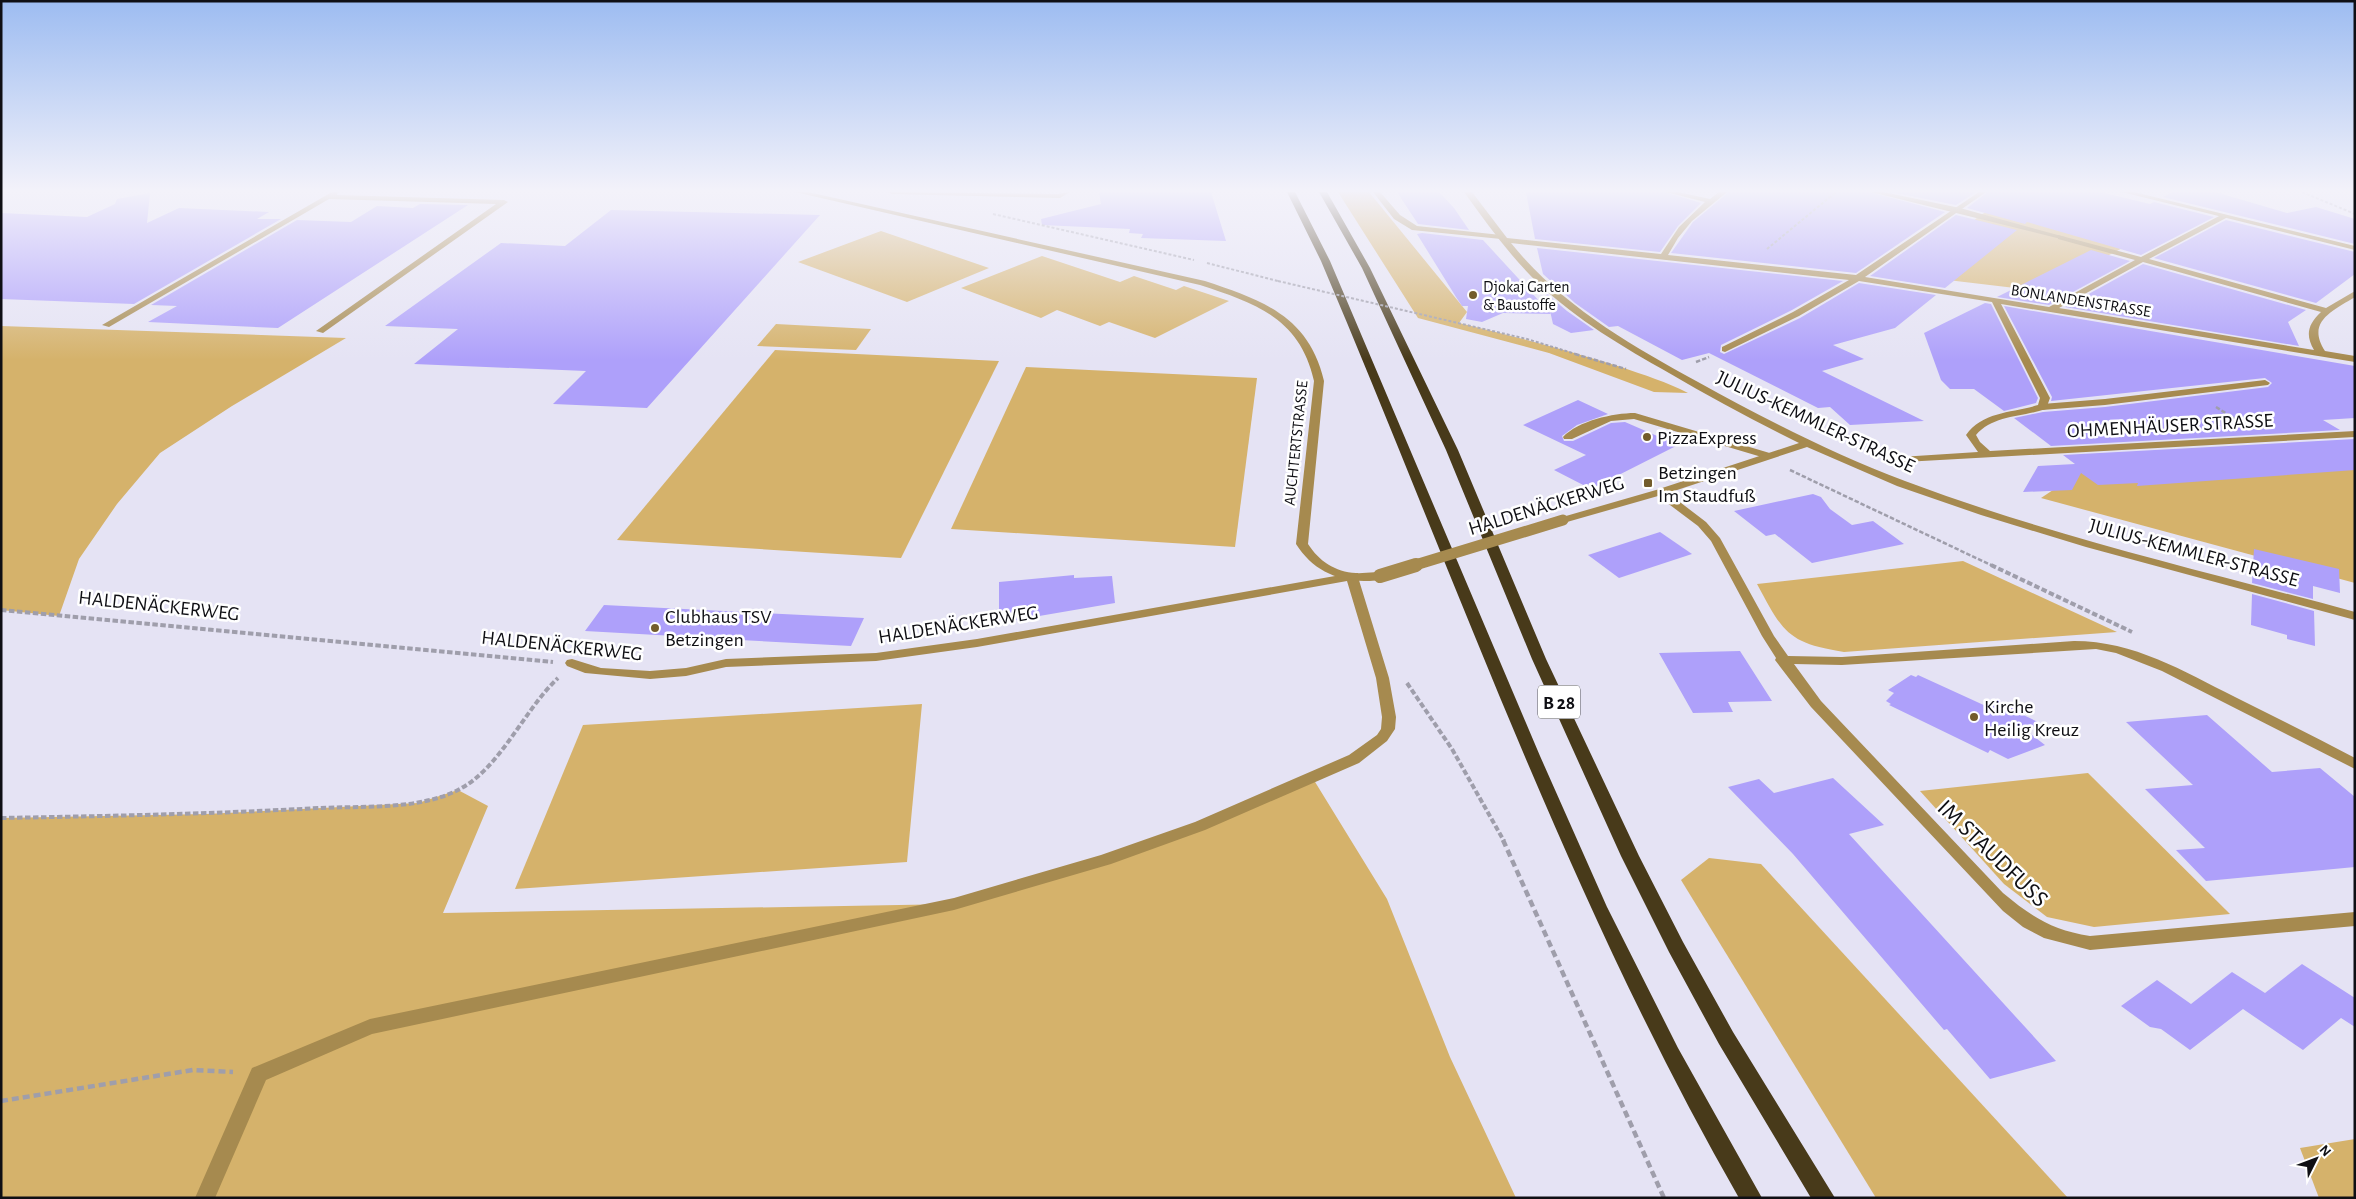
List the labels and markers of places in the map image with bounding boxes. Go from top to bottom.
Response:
place label: Djokaj Garten & Baustoffe [1483,279,1570,313]
marker: Djokaj Garten & Baustoffe [1467,289,1479,301]
place label: PizzaExpress [1657,428,1757,448]
marker: PizzaExpress [1641,431,1653,443]
place label: Betzingen Im Staudfuß [1658,463,1756,506]
marker: Betzingen Im Staudfuß [1642,477,1654,489]
place label: Clubhaus TSV Betzingen [665,607,772,650]
marker: Clubhaus TSV Betzingen [649,622,661,634]
place label: Kirche Heilig Kreuz [1984,697,2079,740]
marker: Kirche Heilig Kreuz [1968,711,1980,723]

